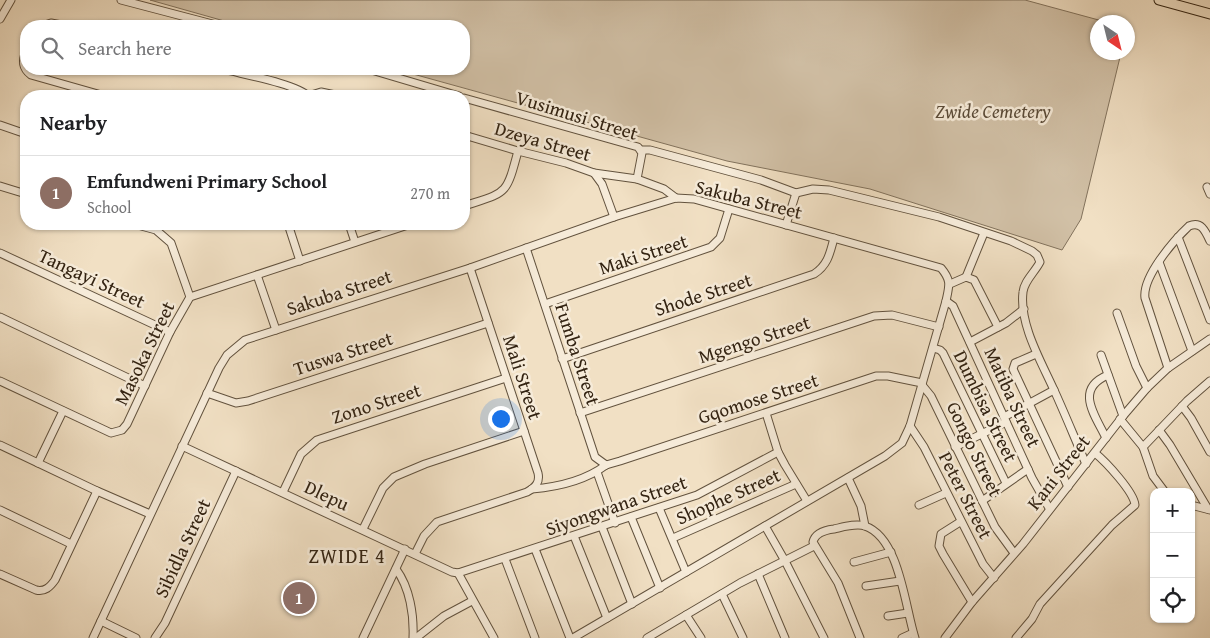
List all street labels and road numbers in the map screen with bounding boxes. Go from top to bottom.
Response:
street label: Vusimusi Street [512,83,642,147]
street label: Dzeya Street [491,114,595,168]
street label: Sakuba Street [693,172,806,226]
street label: Maki Street [595,226,691,281]
street label: Tangayi Street [34,241,150,315]
street label: Sakuba Street [283,262,396,322]
street label: Shode Street [651,265,756,323]
street label: Masoka Street [107,296,181,410]
street label: Fumba Street [548,299,608,409]
street label: Mgengo Street [695,308,814,370]
street label: Tuswa Street [290,324,397,382]
street label: Mali Street [496,331,550,423]
street label: Matiba Street [978,342,1049,452]
street label: Dumbisa Street [947,345,1025,467]
street label: Gqomose Street [694,365,822,431]
street label: Zono Street [328,375,425,431]
street label: Gongo Street [940,397,1010,502]
street label: Kani Street [1020,428,1096,515]
street label: Peter Street [932,446,1000,544]
street label: Shophe Street [671,460,785,532]
street label: Siyongwana Street [542,468,691,542]
street label: Dlepu [300,473,355,518]
street label: Sibidla Street [147,494,217,602]

